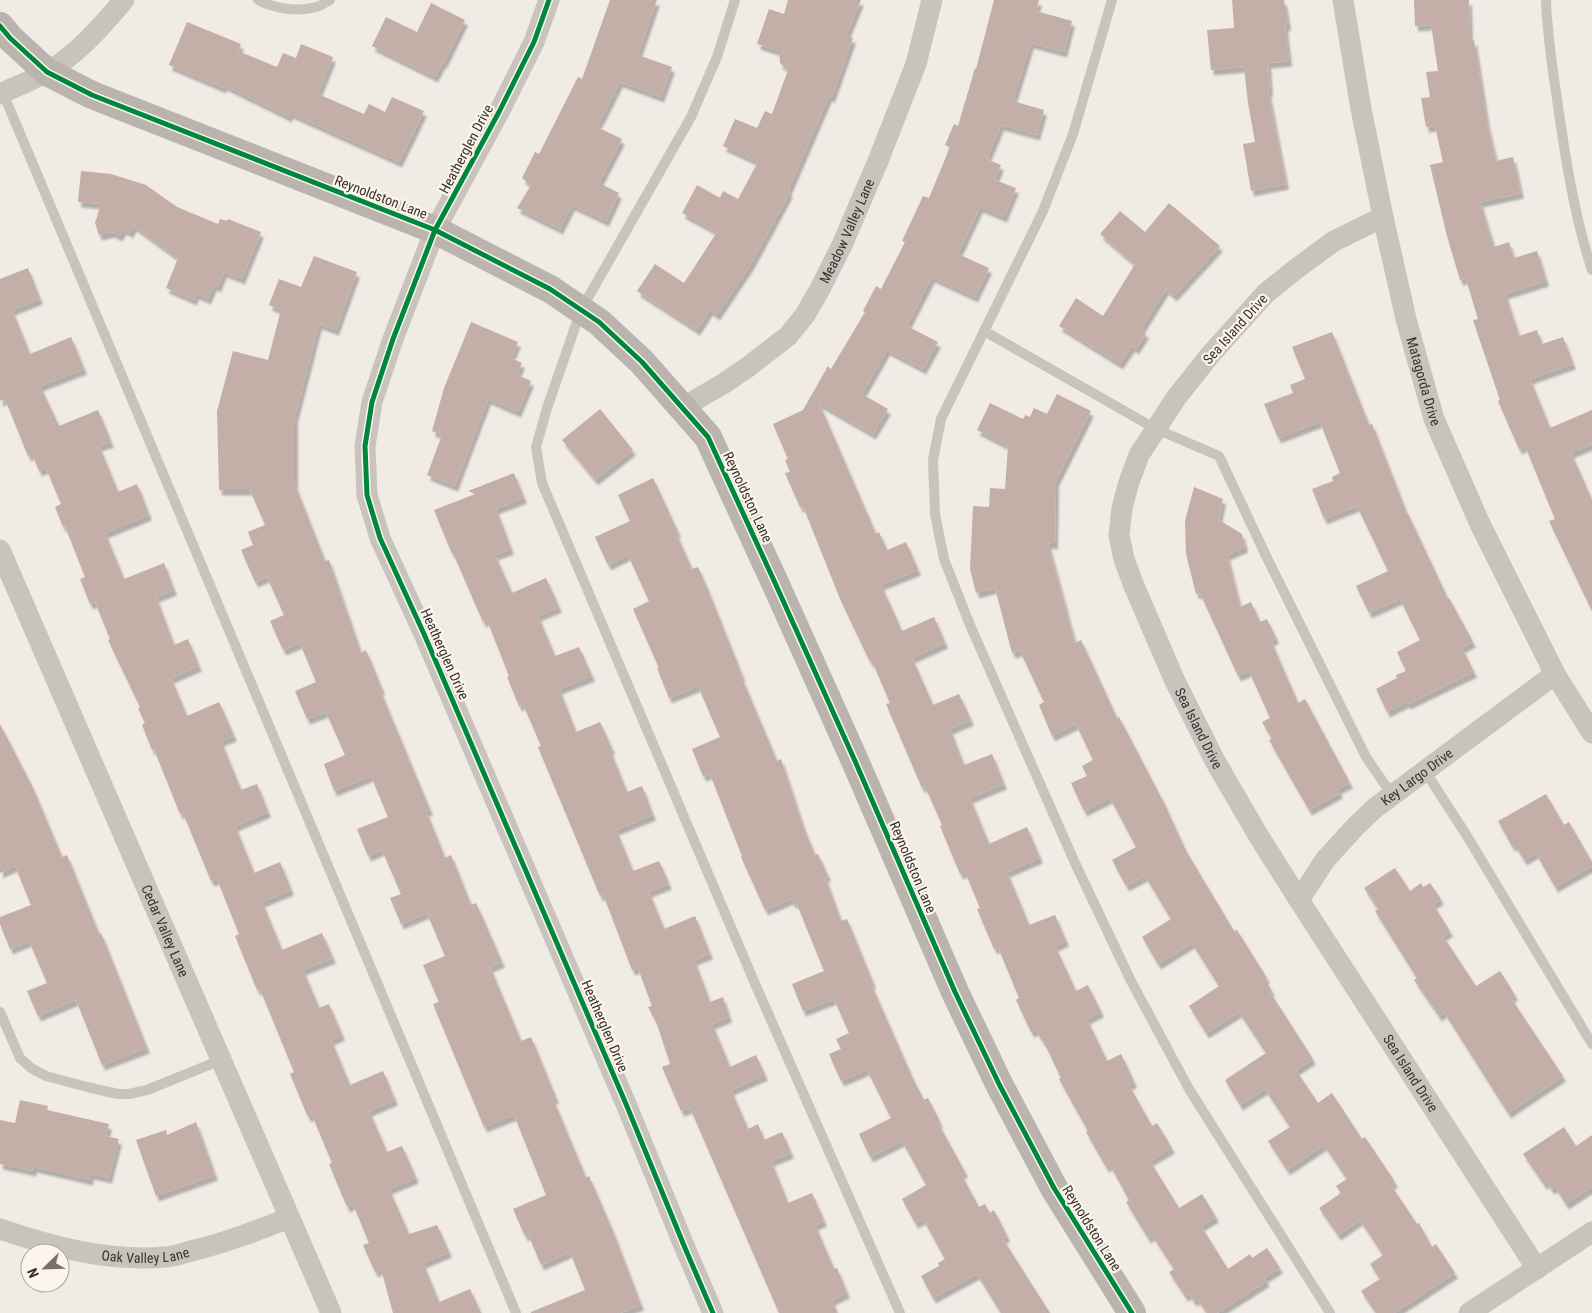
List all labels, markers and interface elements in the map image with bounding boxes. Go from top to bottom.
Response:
street label: Heatherglen Drive [436,102,496,196]
street label: Reynoldston Lane [332,172,430,222]
street label: Meadow Valley Lane [816,176,878,286]
street label: Sea Island Drive [1199,290,1271,367]
street label: Matagorda Drive [1403,335,1444,429]
street label: Reynoldston Lane [720,449,776,545]
street label: Heatherglen Drive [418,606,472,702]
street label: Sea Island Drive [1172,685,1226,772]
street label: Key Largo Drive [1378,745,1456,809]
street label: Reynoldston Lane [887,819,940,916]
street label: Cedar Valley Lane [138,882,192,980]
street label: Heatherglen Drive [578,978,632,1075]
street label: Sea Island Drive [1380,1032,1442,1115]
street label: Reynoldston Lane [1059,1182,1125,1274]
north arrow [20,1243,70,1293]
street label: Oak Valley Lane [101,1244,191,1266]
text: N [24,1266,42,1280]

